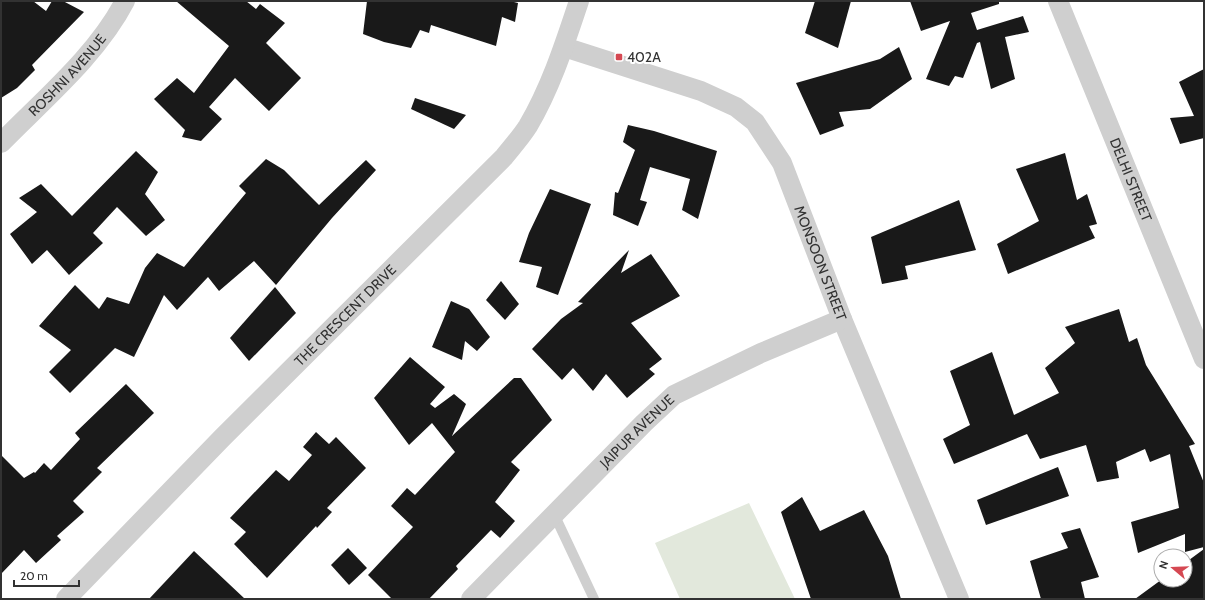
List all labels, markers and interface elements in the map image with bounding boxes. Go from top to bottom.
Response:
street label: ROSHNI AVENUE [25,30,110,120]
place label: 402A [627,48,661,66]
marker: 402A [614,52,624,62]
street label: DELHI STREET [1106,135,1156,225]
street label: MONSOON STREET [790,203,851,324]
street label: THE CRESCENT DRIVE [290,261,400,370]
street label: JAIPUR AVENUE [595,390,678,473]
north arrow [1153,548,1193,588]
text: N [1156,559,1171,571]
scale bar [14,562,79,588]
text: 20 m [20,568,48,583]

